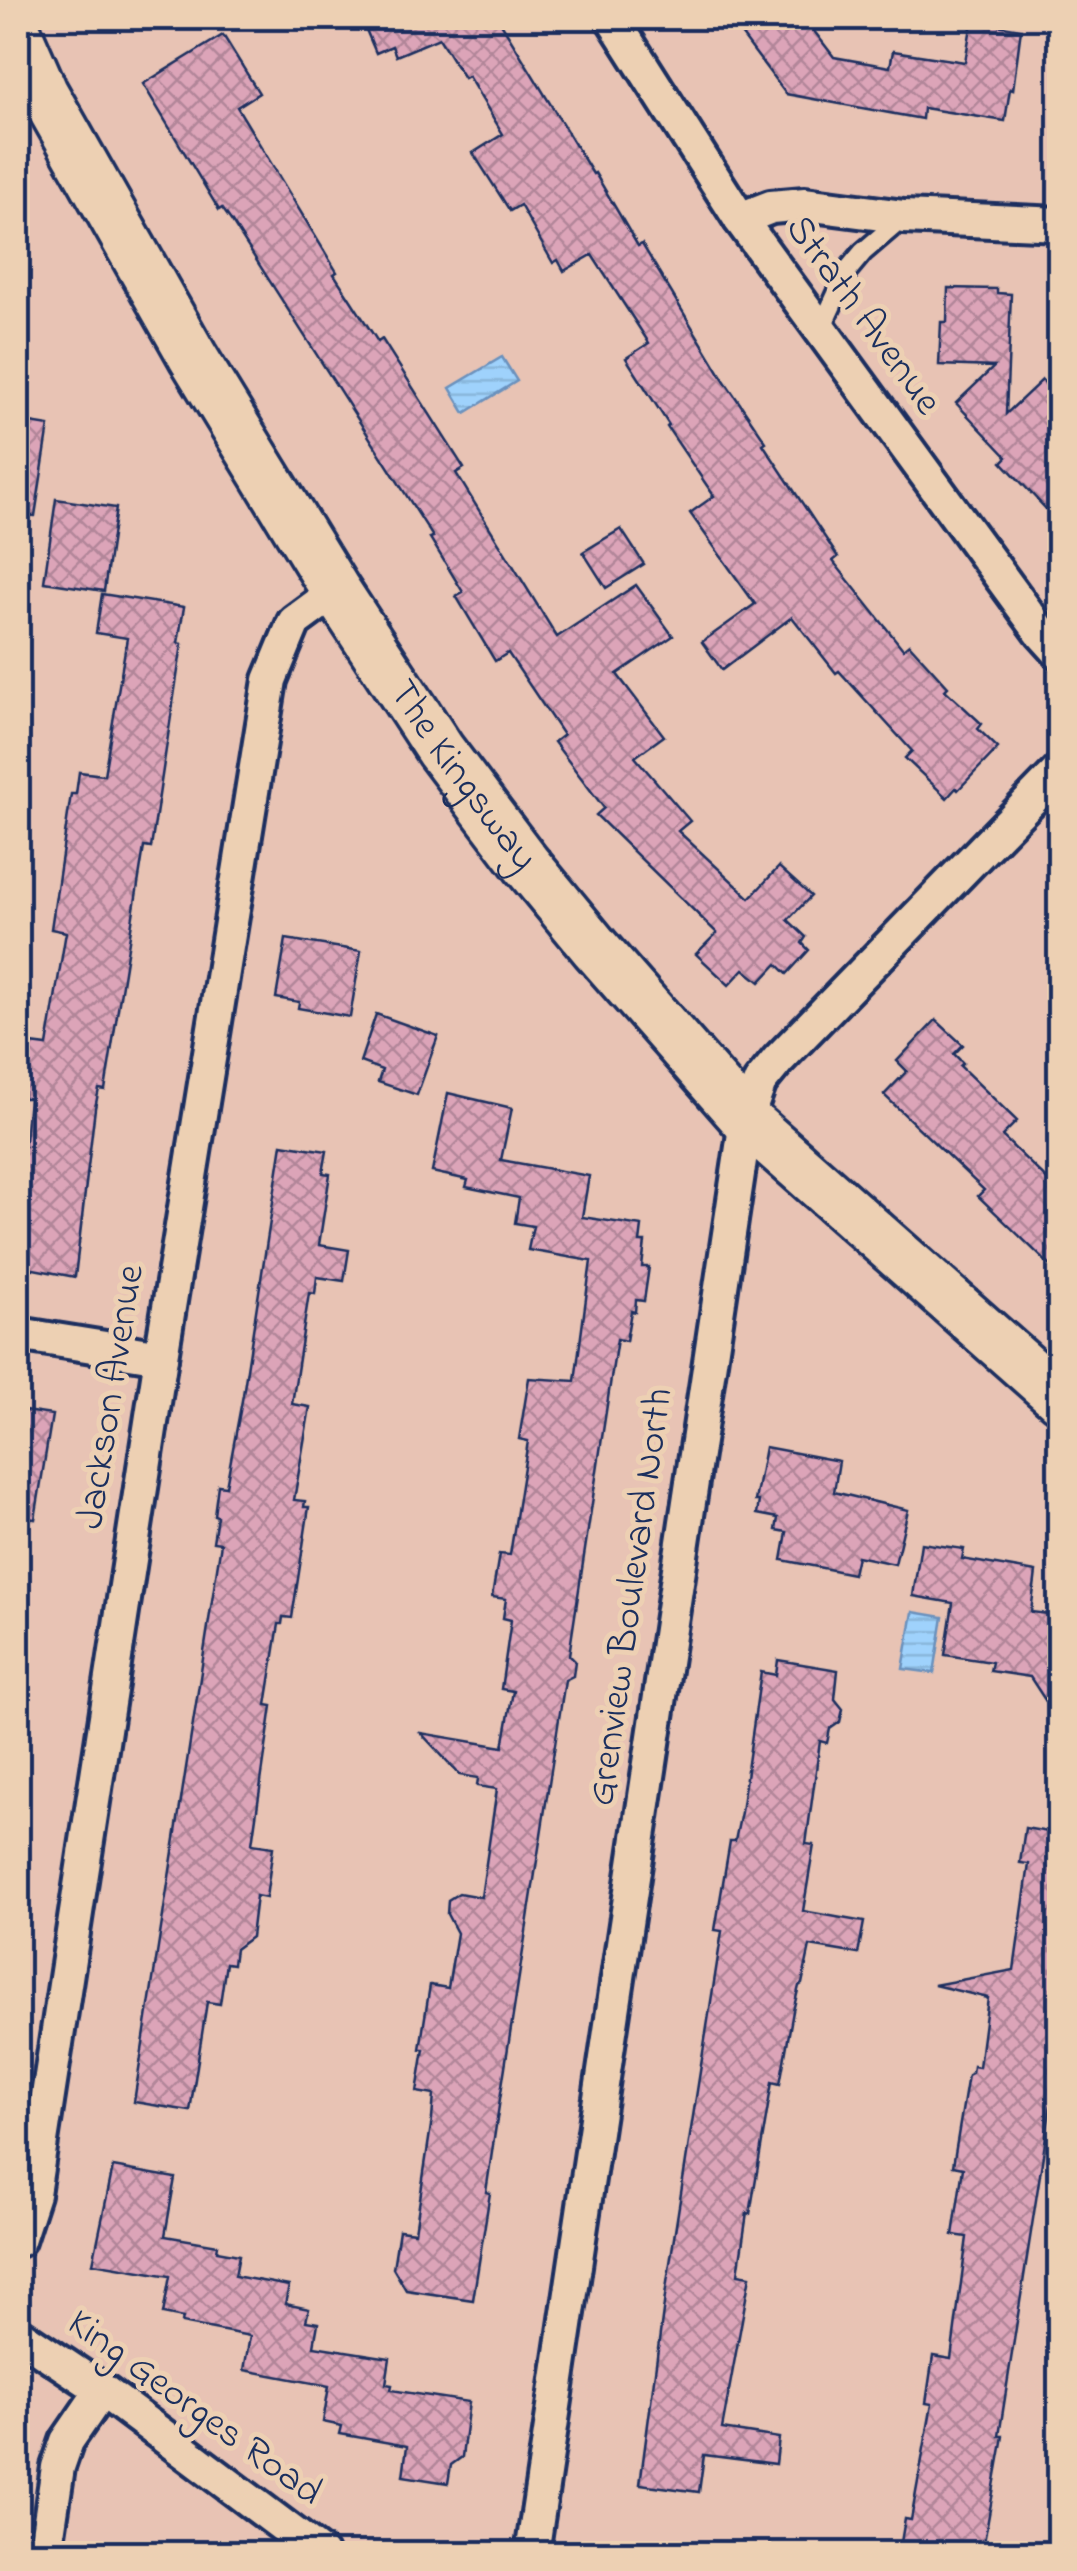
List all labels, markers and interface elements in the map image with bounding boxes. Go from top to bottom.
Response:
street label: Strath Avenue [769,204,955,429]
street label: The Kingsway [372,668,552,885]
street label: Jackson Avenue [62,1261,162,1533]
street label: Grenview Boulevard North [573,1384,691,1810]
street label: King Georges Road [54,2296,334,2522]

